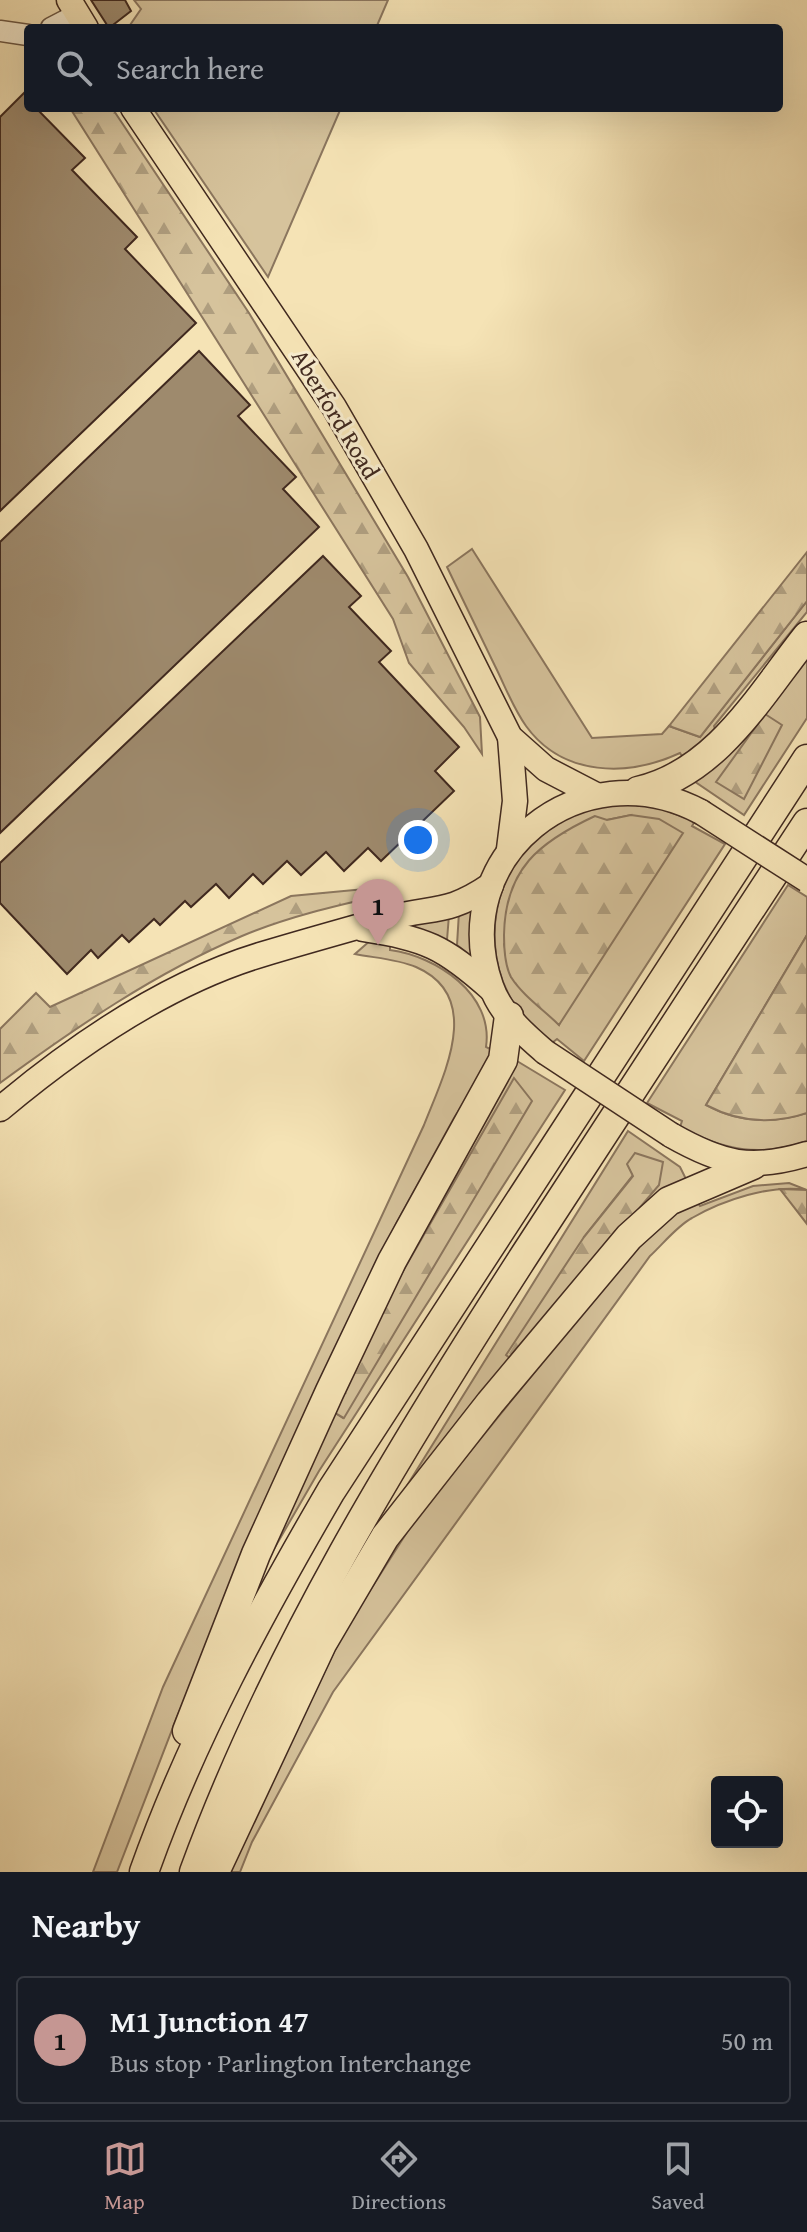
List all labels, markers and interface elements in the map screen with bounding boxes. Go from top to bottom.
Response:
search box [24,24,783,112]
icon: search [52,46,96,90]
text: Search here [116,46,264,90]
street label: Aberford Road [283,342,389,486]
your location [398,820,438,860]
pin: 1 [352,879,404,945]
map controls [711,1776,783,1848]
button: locate [711,1776,783,1848]
text: Nearby [32,1900,141,1949]
text: M1 Junction 47 [110,1999,309,2043]
text: 1 [53,2021,67,2060]
text: 50 m [721,2021,773,2060]
text: Bus stop · Parlington Interchange [110,2043,471,2082]
tab: Map [103,2137,147,2217]
tab: Directions [352,2137,446,2217]
tab: Saved [651,2137,704,2217]

